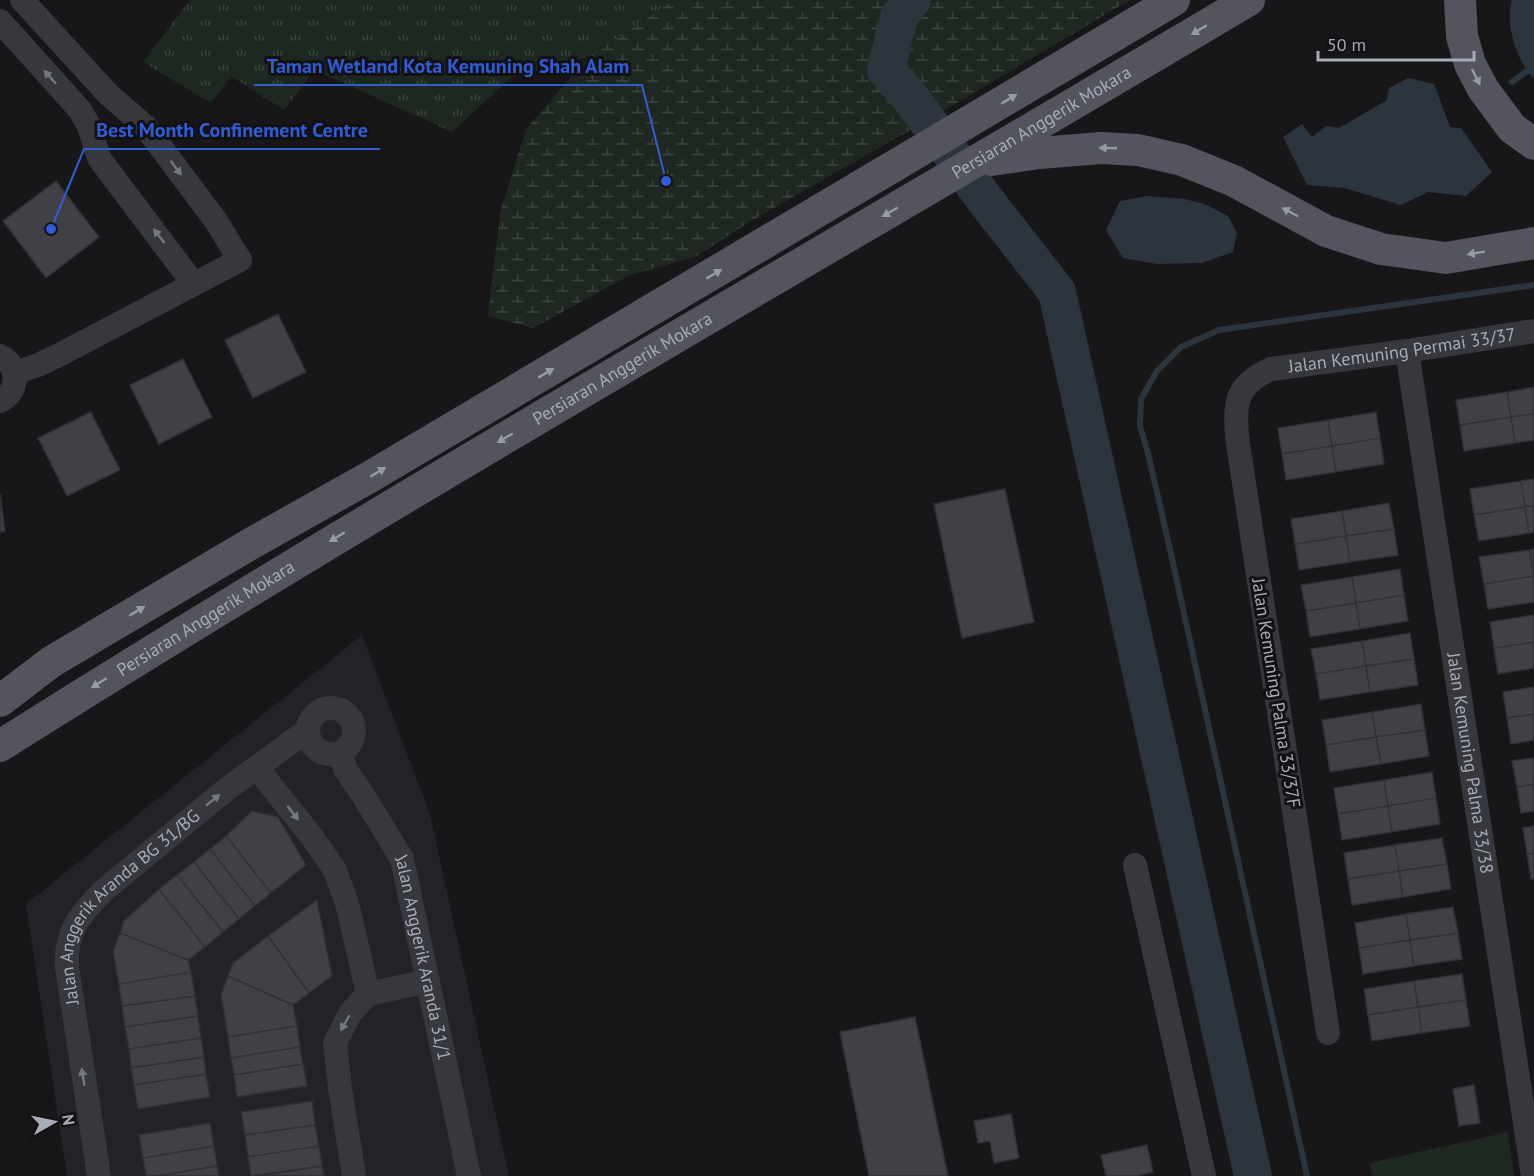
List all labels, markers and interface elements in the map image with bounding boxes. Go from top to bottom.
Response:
scale bar [1318,24,1474,62]
one-way arrow [1190,25,1207,35]
text: 50 m [1327,33,1366,56]
callout: Taman Wetland Kota Kemuning Shah Alam [254,47,642,85]
text: Taman Wetland Kota Kemuning Shah Alam [267,53,629,79]
street label: Persiaran Anggerik Mokara [947,60,1135,184]
one-way arrow [1472,68,1481,85]
one-way arrow [43,69,57,84]
one-way arrow [1001,93,1017,104]
callout: Best Month Confinement Centre [84,111,380,149]
text: Best Month Confinement Centre [96,117,368,143]
one-way arrow [1099,144,1118,153]
one-way arrow [170,160,182,176]
one-way arrow [881,207,898,217]
one-way arrow [1281,207,1298,217]
one-way arrow [153,228,165,243]
one-way arrow [1467,248,1486,257]
one-way arrow [706,268,722,279]
street label: Persiaran Anggerik Mokara [528,306,716,430]
street label: Jalan Kemuning Permai 33/37 [1286,322,1517,378]
one-way arrow [538,368,555,378]
one-way arrow [496,433,513,443]
one-way arrow [370,467,387,477]
one-way arrow [329,532,345,543]
street label: Persiaran Anggerik Mokara [112,555,299,681]
street label: Jalan Kemuning Palma 33/37F [1247,575,1306,810]
one-way arrow [129,606,145,617]
street label: Jalan Kemuning Palma 33/38 [1442,650,1499,875]
one-way arrow [91,678,107,689]
one-way arrow [206,794,221,807]
street label: Jalan Anggerik Aranda BG 31/BG [55,804,204,1008]
one-way arrow [287,805,300,821]
street label: Jalan Anggerik Aranda 31/1 [390,849,456,1062]
one-way arrow [340,1015,350,1032]
one-way arrow [79,1067,88,1086]
north arrow [24,1092,84,1152]
text: N [58,1113,80,1126]

